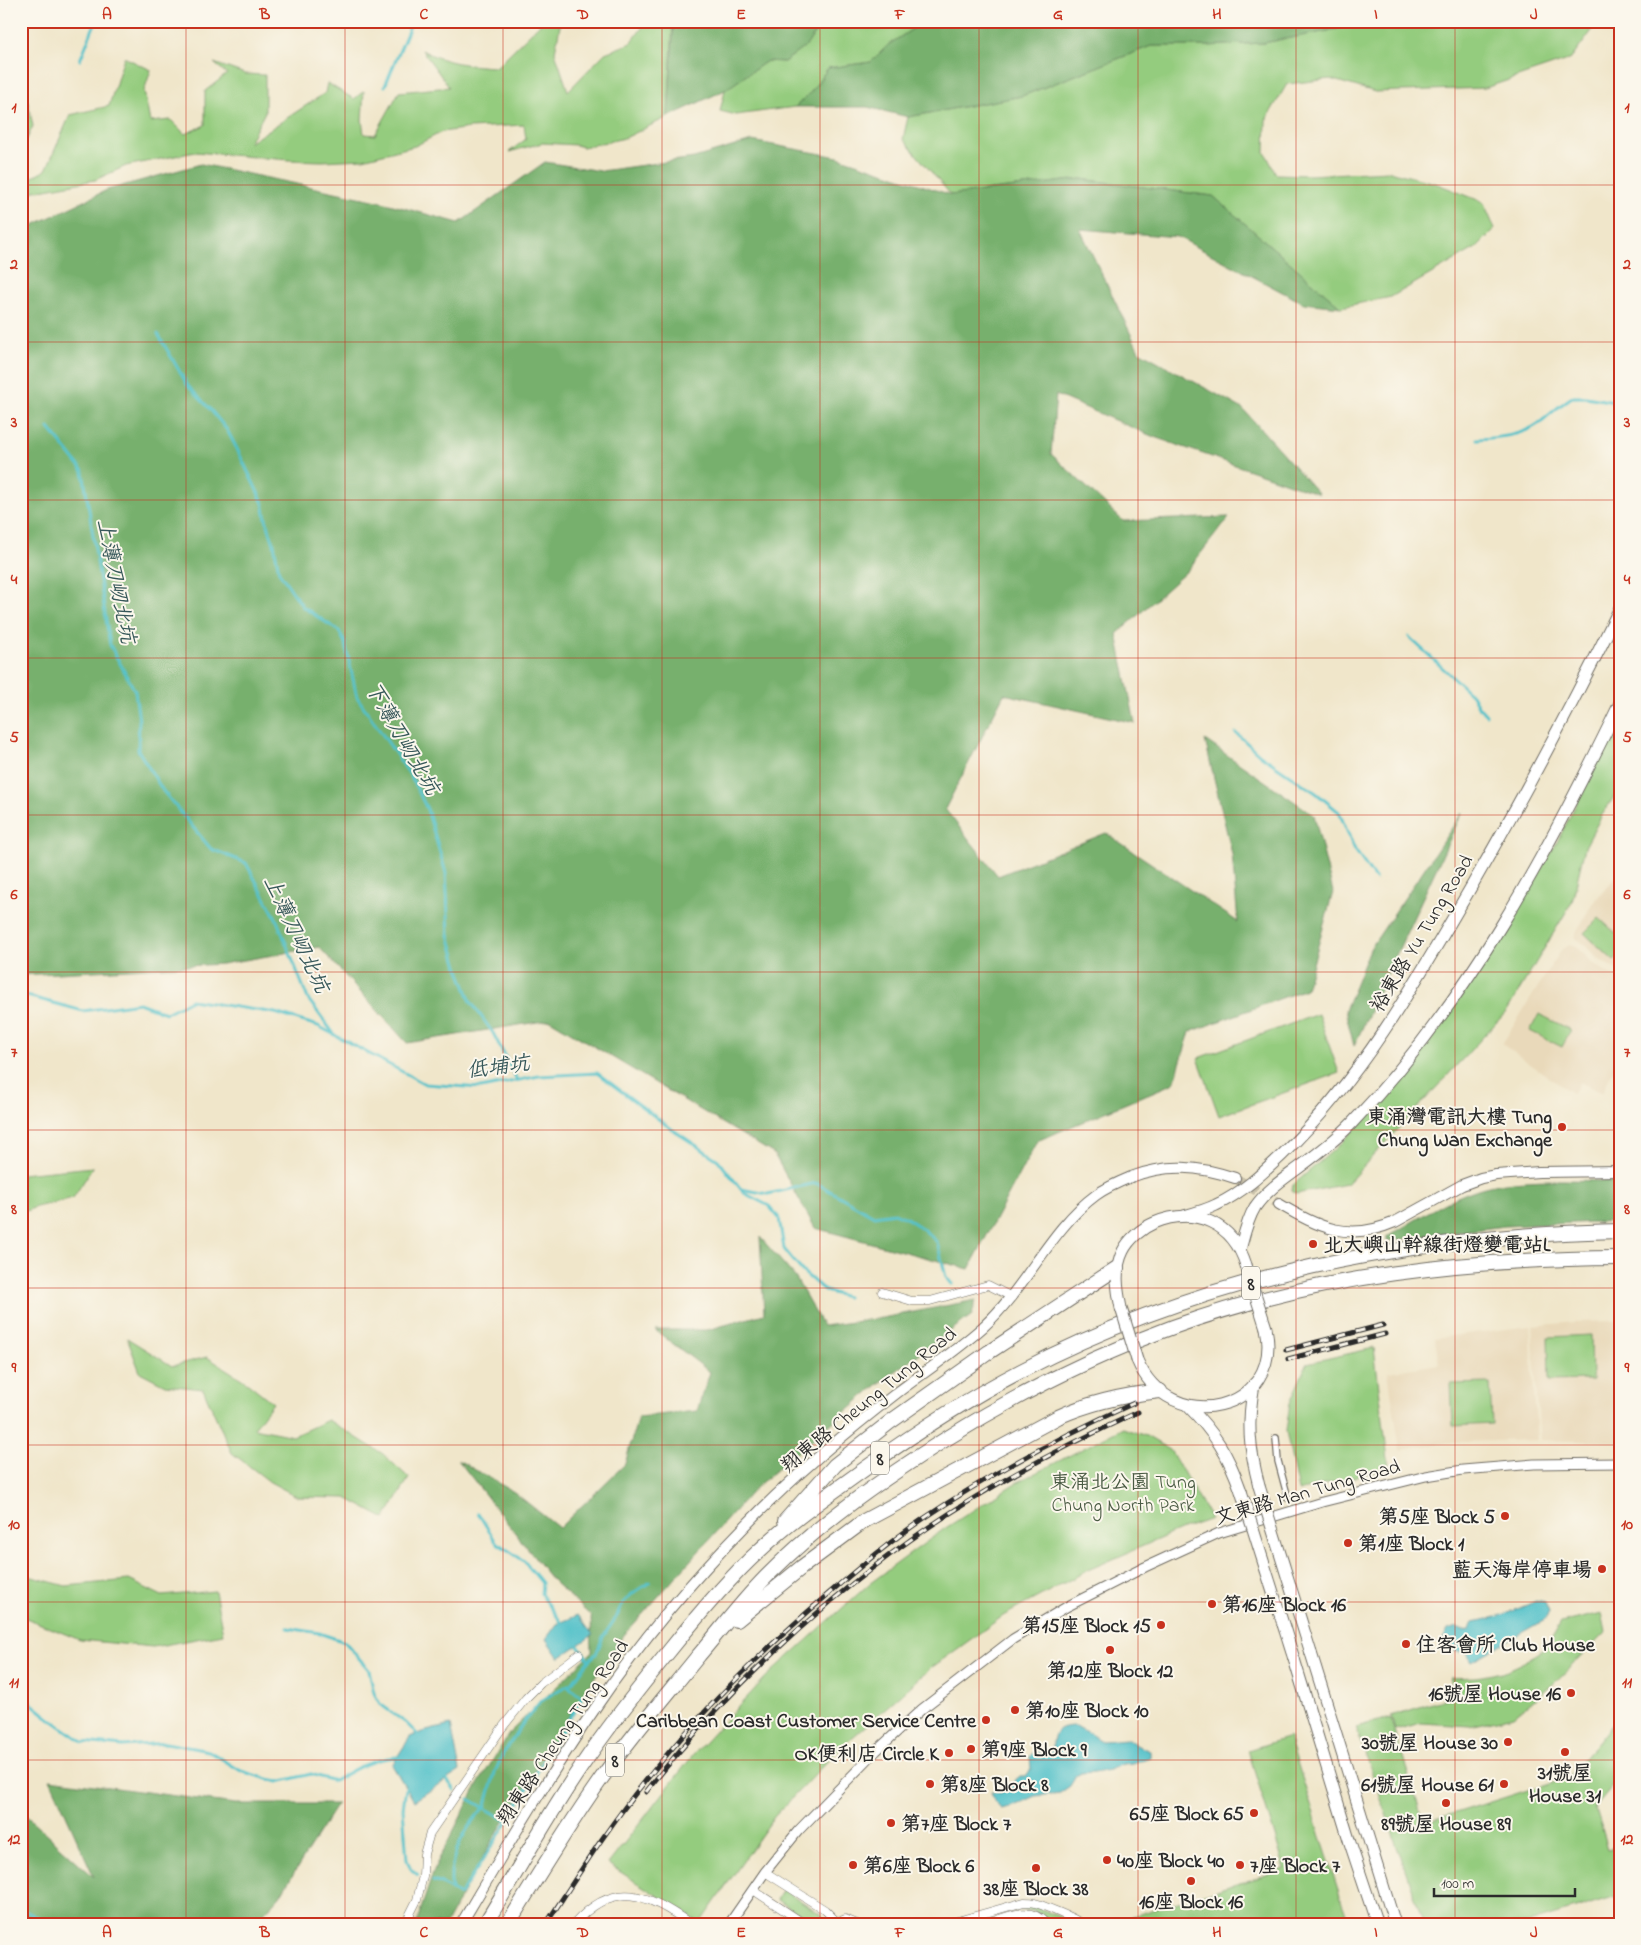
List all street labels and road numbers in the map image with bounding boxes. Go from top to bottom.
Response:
street label: 裕東路 Yu Tung Road [1364,850,1483,1019]
road number: 8 [1242,1266,1260,1300]
street label: 翔東路 Cheung Tung Road [775,1321,964,1482]
road number: 8 [871,1442,889,1475]
street label: 文東路 Man Tung Road [1212,1453,1404,1535]
street label: 翔東路 Cheung Tung Road [491,1635,638,1833]
road number: 8 [606,1744,624,1776]

